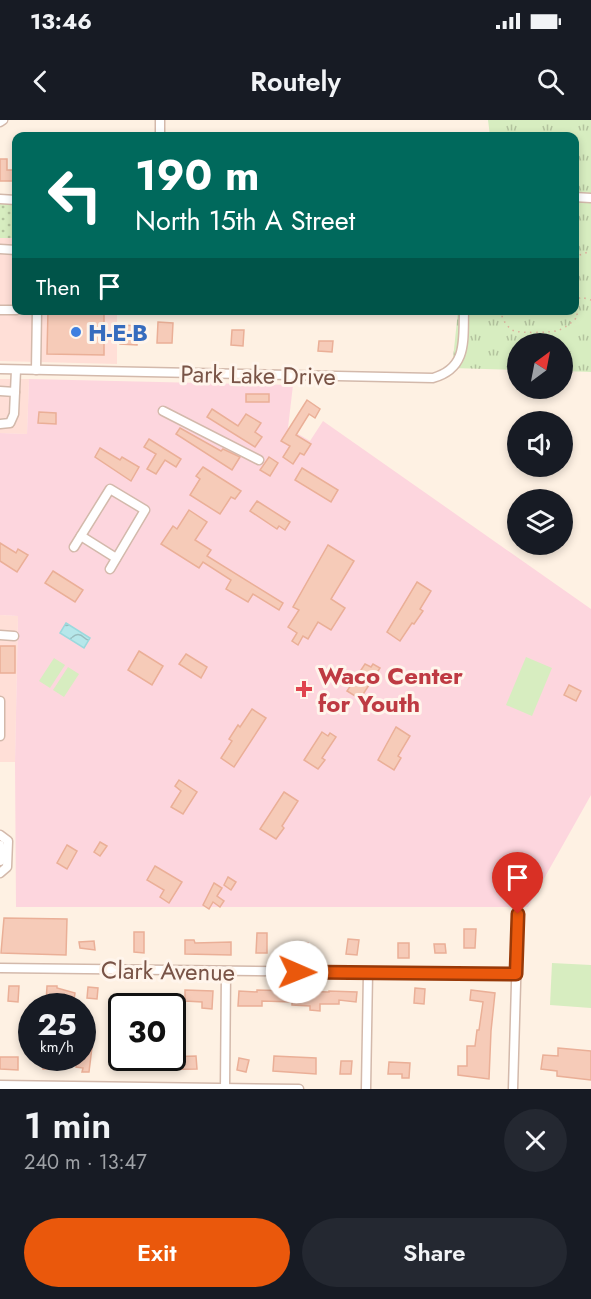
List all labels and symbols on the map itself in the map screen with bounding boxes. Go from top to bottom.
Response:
place label: H-E-B [88,315,148,350]
marker: H-E-B [69,325,83,339]
north arrow [507,333,573,399]
street label: Park Lake Drive [180,356,336,394]
place label: Waco Center for Youth [318,658,463,721]
marker: Waco Center for Youth [295,680,313,698]
pin [492,852,543,914]
position arrow [265,940,329,1004]
street label: Clark Avenue [101,952,235,990]
speed limit sign: 30 [108,993,186,1071]

